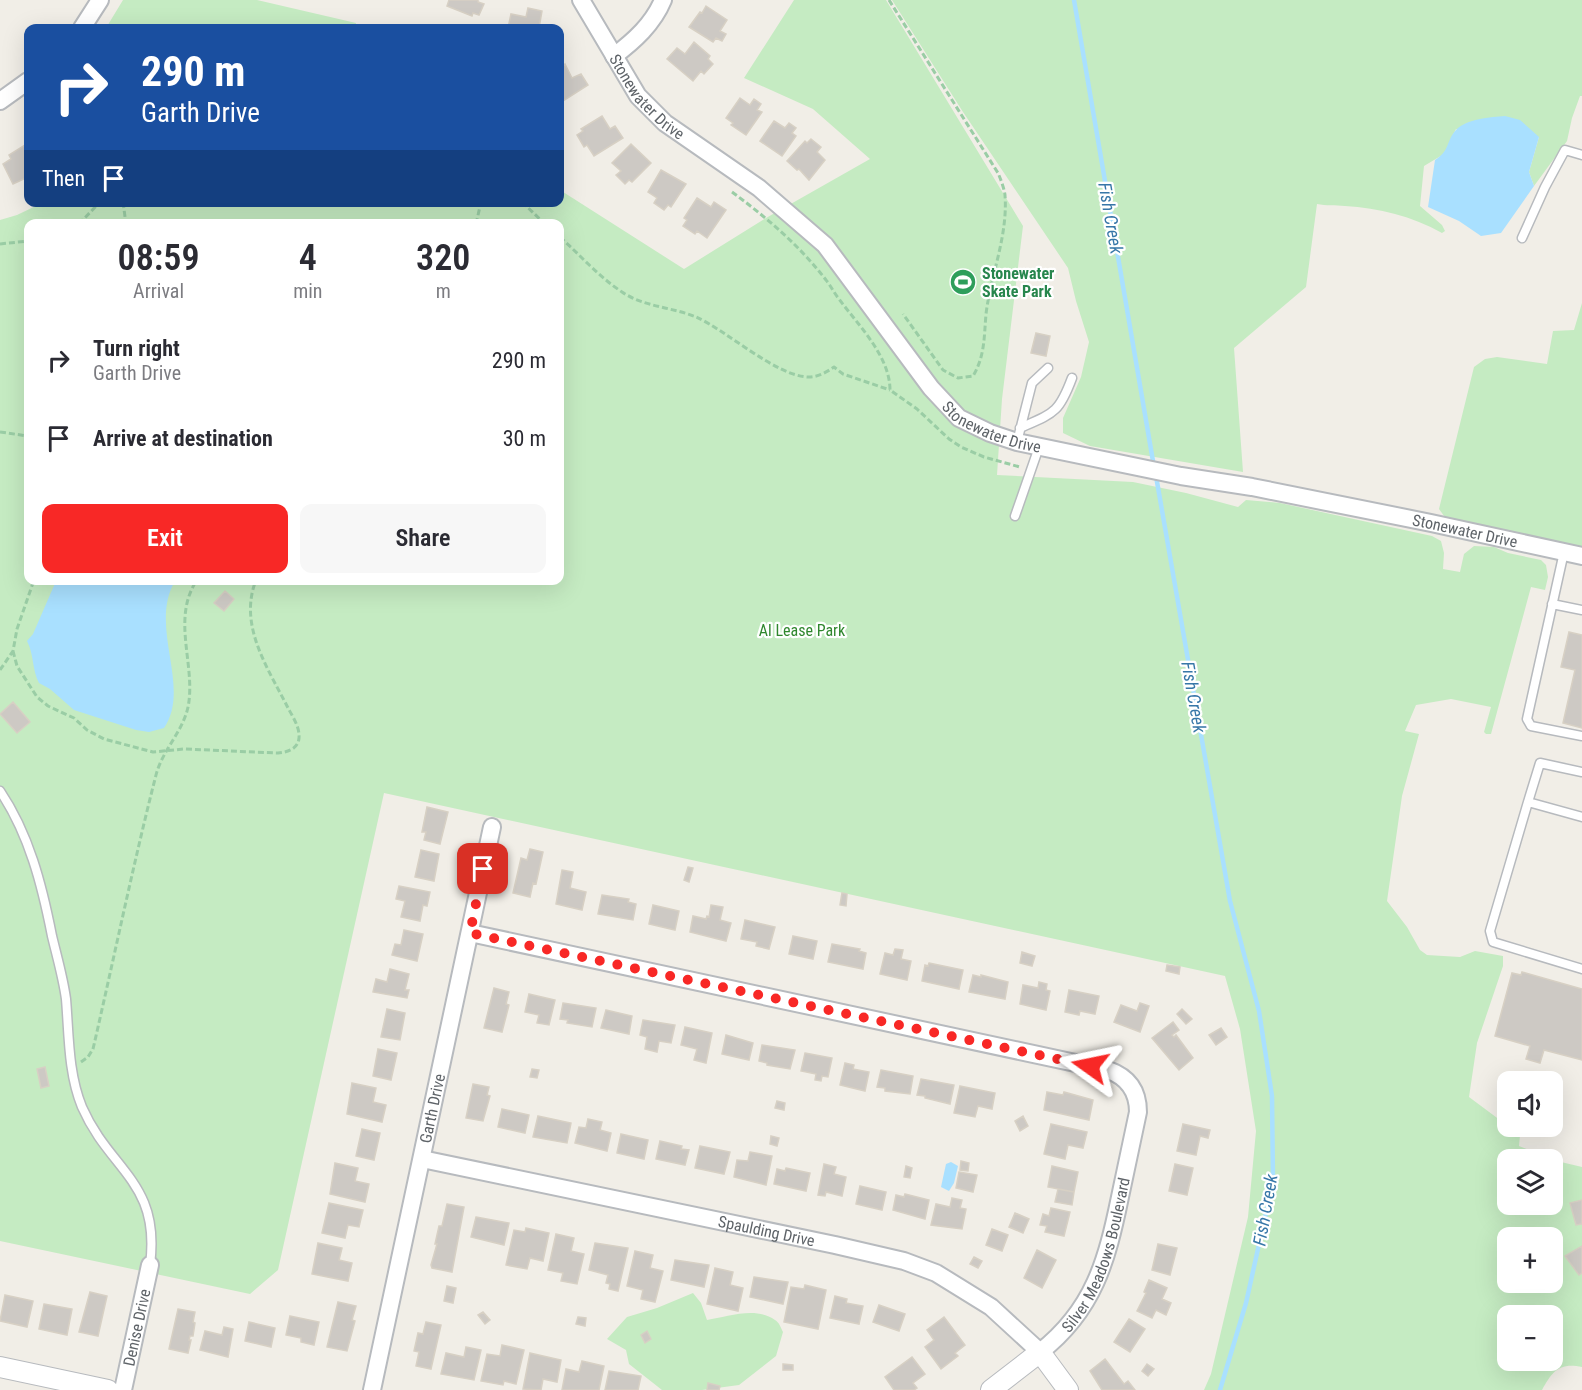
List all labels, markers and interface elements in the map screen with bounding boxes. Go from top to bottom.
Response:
text: 290 m [141,47,246,96]
icon: right [42,48,120,126]
street label: Stonewater Drive [606,51,688,143]
text: Garth Drive [141,97,260,129]
icon: arrive [97,162,130,195]
text: Then [42,166,85,191]
water label: Fish Creek [1094,181,1128,256]
text: 08:59 [118,237,200,279]
text: 4 [299,237,317,279]
text: 320 [416,237,470,279]
place label: Stonewater Skate Park [982,264,1054,301]
sports icon: Stonewater Skate Park [948,267,978,297]
text: Arrival [133,279,184,303]
text: min [293,279,322,303]
text: m [436,279,451,303]
text: Turn right [93,336,180,361]
icon: right [42,344,75,377]
text: 290 m [492,348,546,373]
text: Garth Drive [93,361,181,385]
street label: Stonewater Drive [939,397,1043,456]
icon: arrive [42,422,75,455]
text: Arrive at destination [93,426,273,451]
text: 30 m [503,426,546,451]
button: Exit [42,504,288,573]
button: Share [300,504,546,573]
street label: Stonewater Drive [1411,510,1519,551]
park label: Al Lease Park [759,621,846,640]
water label: Fish Creek [1177,660,1211,735]
pin [457,843,508,894]
icon: arrive [466,852,499,885]
position arrow [1058,1034,1122,1098]
map controls [1497,1071,1563,1371]
button: sound [1497,1071,1563,1137]
street label: Garth Drive [415,1072,449,1145]
button: layers [1497,1149,1563,1215]
water label: Fish Creek [1248,1172,1282,1247]
street label: Silver Meadows Boulevard [1057,1176,1133,1336]
street label: Spaulding Drive [717,1211,817,1250]
button: + [1497,1227,1563,1293]
street label: Denise Drive [119,1287,154,1368]
button: − [1497,1305,1563,1371]

